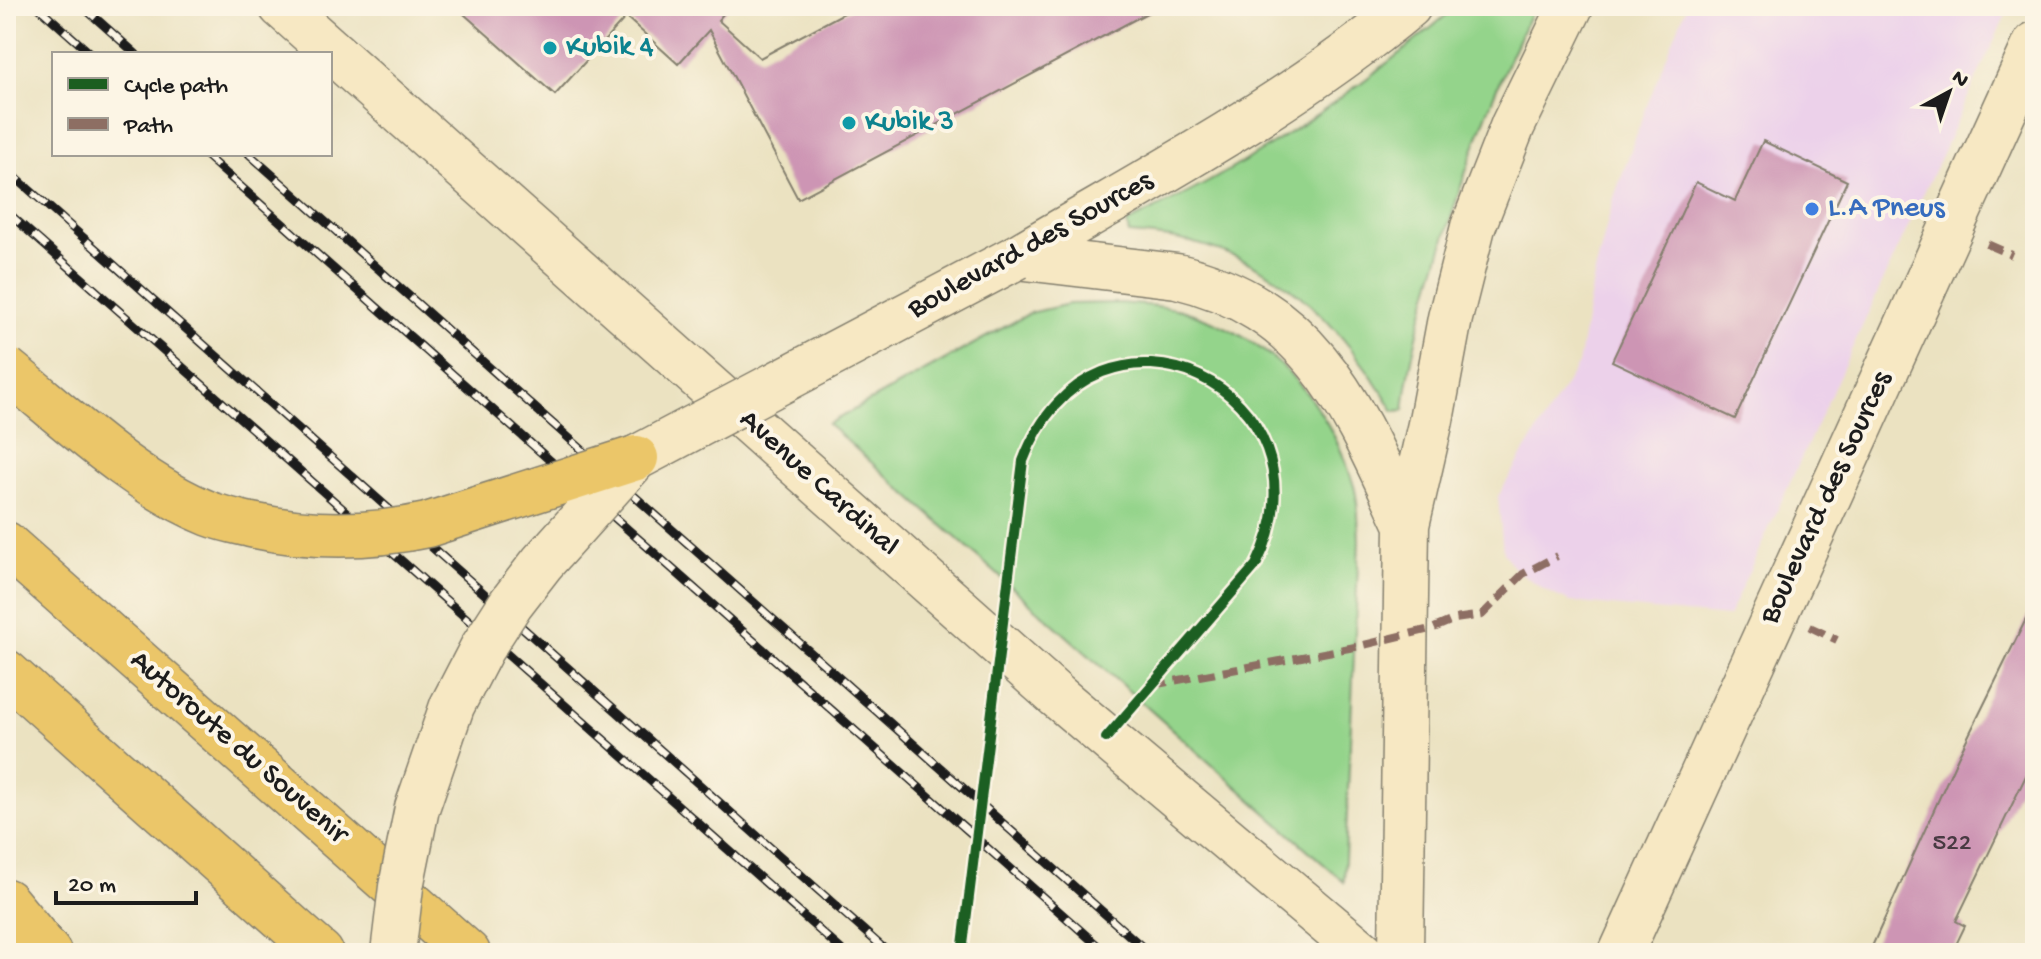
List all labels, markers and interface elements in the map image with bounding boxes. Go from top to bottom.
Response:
place label: Kubik 4 [566,31,654,66]
marker: Kubik 4 [541,39,559,57]
legend [52,52,332,156]
north arrow [1909,52,1989,132]
text: N [1945,65,1973,94]
text: Cycle path [124,73,228,102]
place label: Kubik 3 [865,106,954,141]
text: Path [123,113,173,142]
marker: Kubik 3 [840,114,858,132]
street label: Boulevard des Sources [902,164,1160,328]
place label: L.A Pneus [1828,192,1946,227]
marker: L.A Pneus [1803,200,1821,218]
street label: Boulevard des Sources [1753,365,1901,631]
street label: Avenue Cardinal [731,403,905,565]
street label: Autoroute du Souvenir [122,644,356,854]
house number: 522 [1932,829,1972,860]
scale bar [56,855,196,905]
text: 20 m [68,872,116,901]

